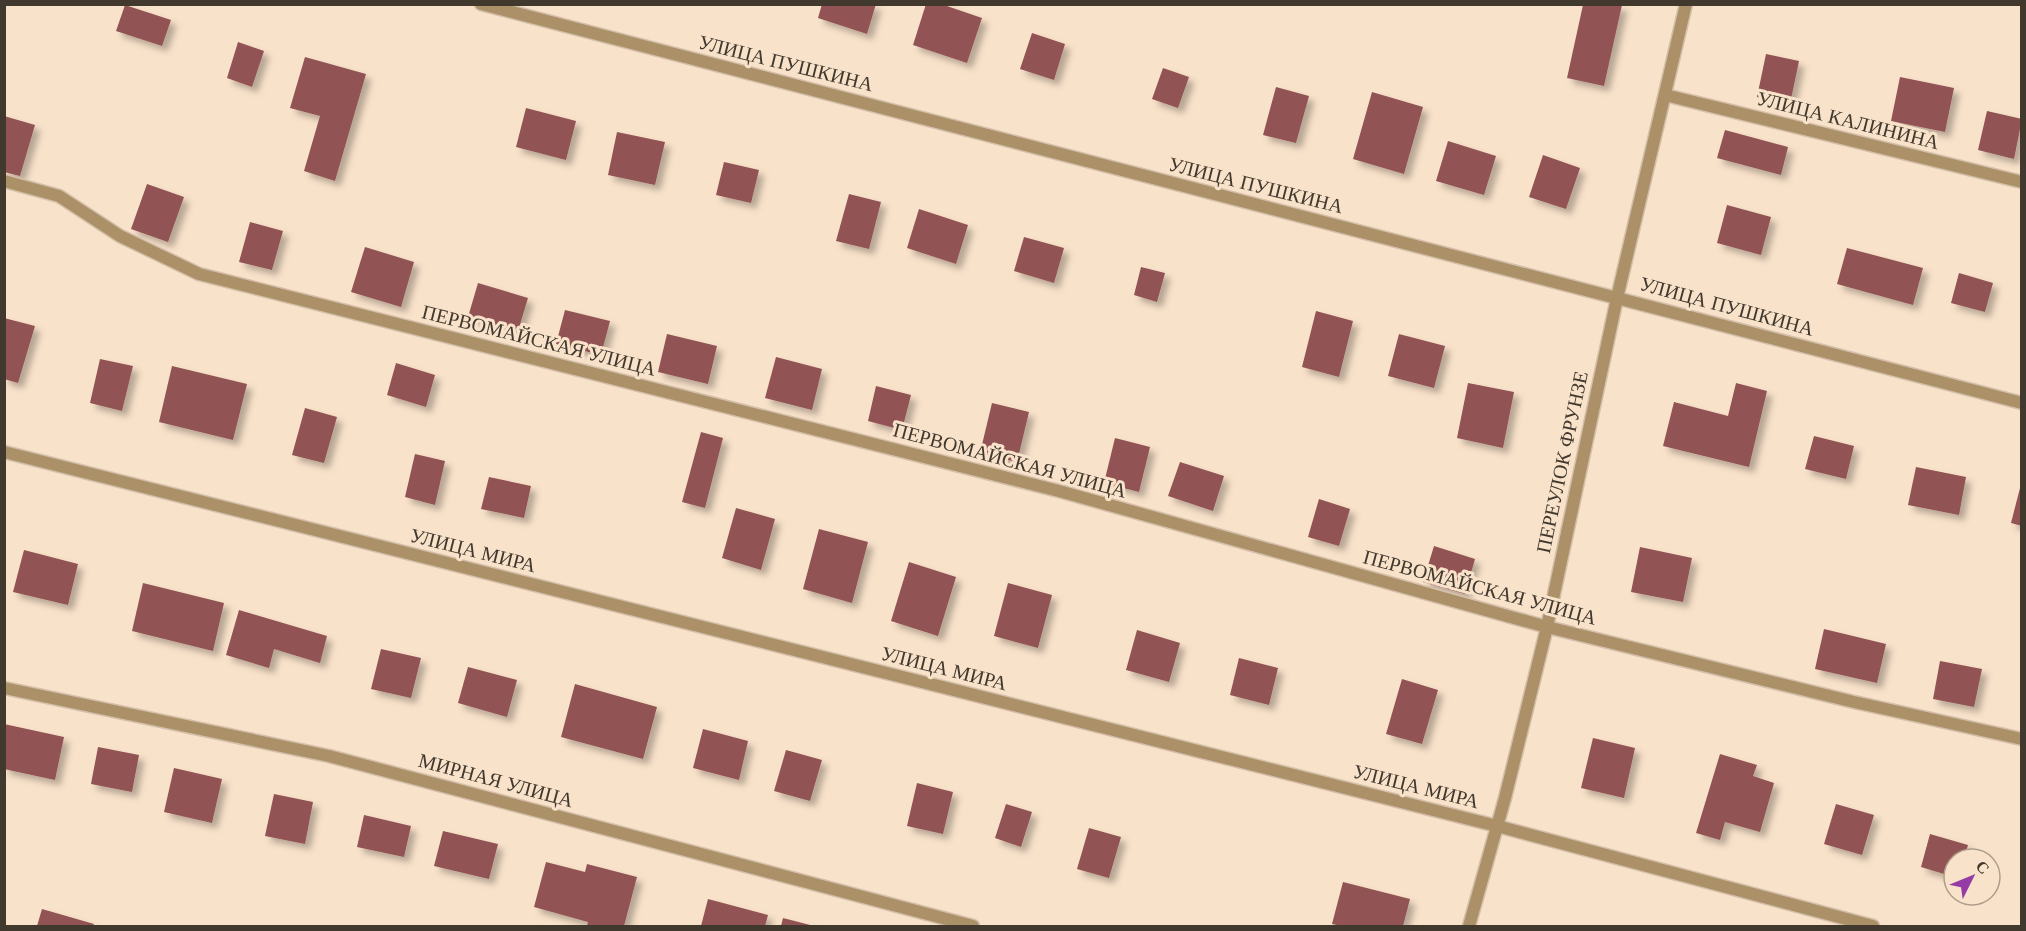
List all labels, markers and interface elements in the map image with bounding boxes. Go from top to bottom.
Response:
street label: УЛИЦА ПУШКИНА [696,31,876,96]
street label: УЛИЦА КАЛИНИНА [1754,87,1942,154]
street label: УЛИЦА ПУШКИНА [1166,153,1346,218]
street label: УЛИЦА ПУШКИНА [1637,272,1817,341]
street label: ПЕРВОМАЙСКАЯ УЛИЦА [419,300,659,381]
street label: ПЕРЕУЛОК ФРУНЗЕ [1532,369,1592,555]
street label: ПЕРВОМАЙСКАЯ УЛИЦА [891,418,1130,503]
street label: УЛИЦА МИРА [407,524,539,577]
street label: ПЕРВОМАЙСКАЯ УЛИЦА [1361,545,1600,630]
street label: УЛИЦА МИРА [878,642,1010,695]
street label: МИРНАЯ УЛИЦА [416,749,576,812]
street label: УЛИЦА МИРА [1350,760,1482,813]
north arrow [1942,847,2002,907]
text: С [1972,857,1993,877]

